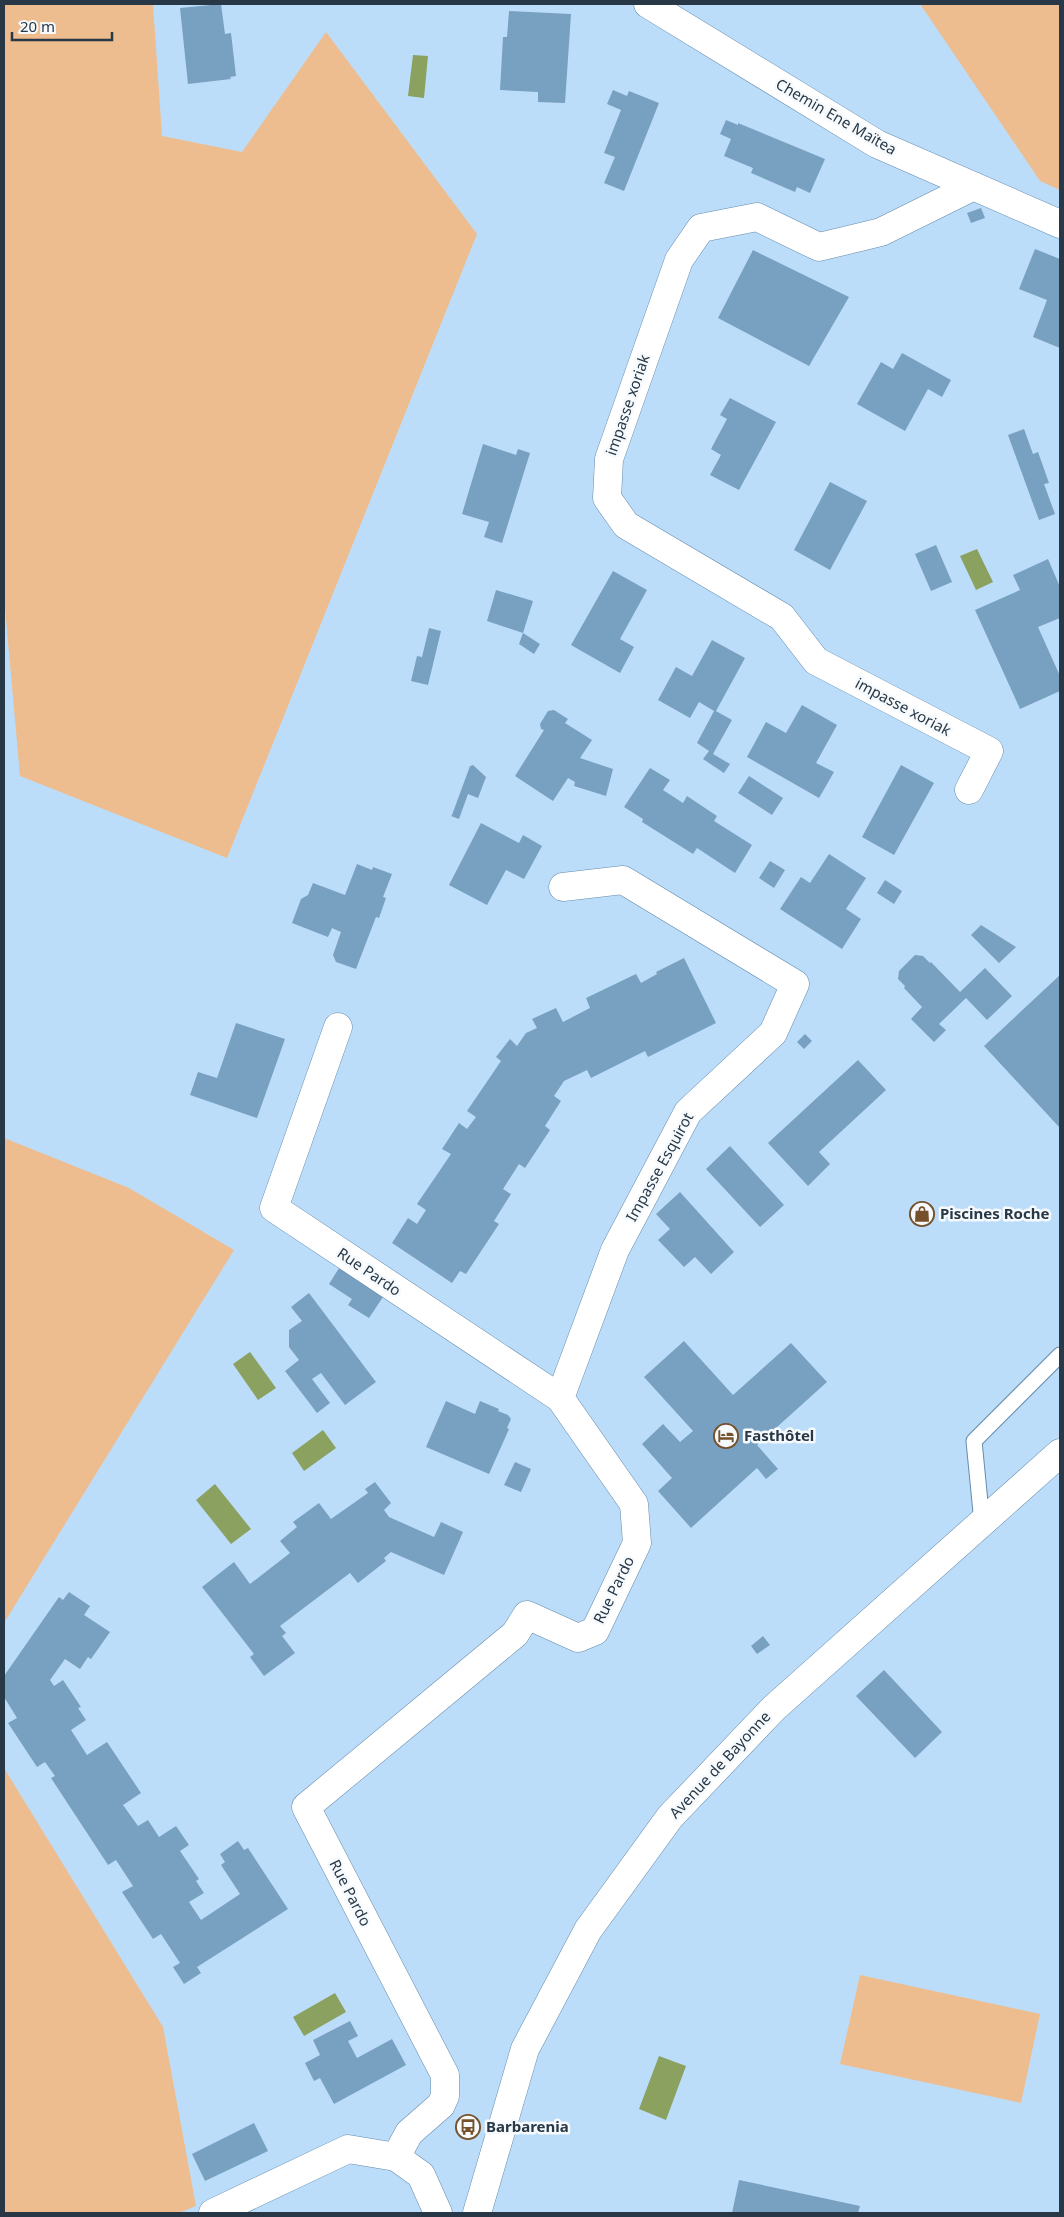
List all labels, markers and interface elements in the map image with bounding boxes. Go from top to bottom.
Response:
scale bar [12,10,112,42]
text: 20 m [20,16,55,36]
street label: Chemin Ene Maïtea [772,73,901,159]
street label: impasse xoriak [600,352,654,458]
street label: impasse xoriak [852,673,955,740]
street label: Impasse Esquirot [621,1108,698,1225]
shop icon: Piscines Roche [909,1201,935,1227]
place label: Piscines Roche [940,1203,1049,1223]
street label: Rue Pardo [334,1243,405,1300]
hotel icon: Fasthôtel [713,1423,739,1449]
place label: Fasthôtel [744,1425,814,1445]
street label: Rue Pardo [588,1553,638,1627]
street label: Avenue de Bayonne [664,1706,774,1822]
street label: Rue Pardo [325,1856,376,1929]
bus stop icon: Barbarenia [455,2114,481,2140]
place label: Barbarenia [486,2116,569,2136]

